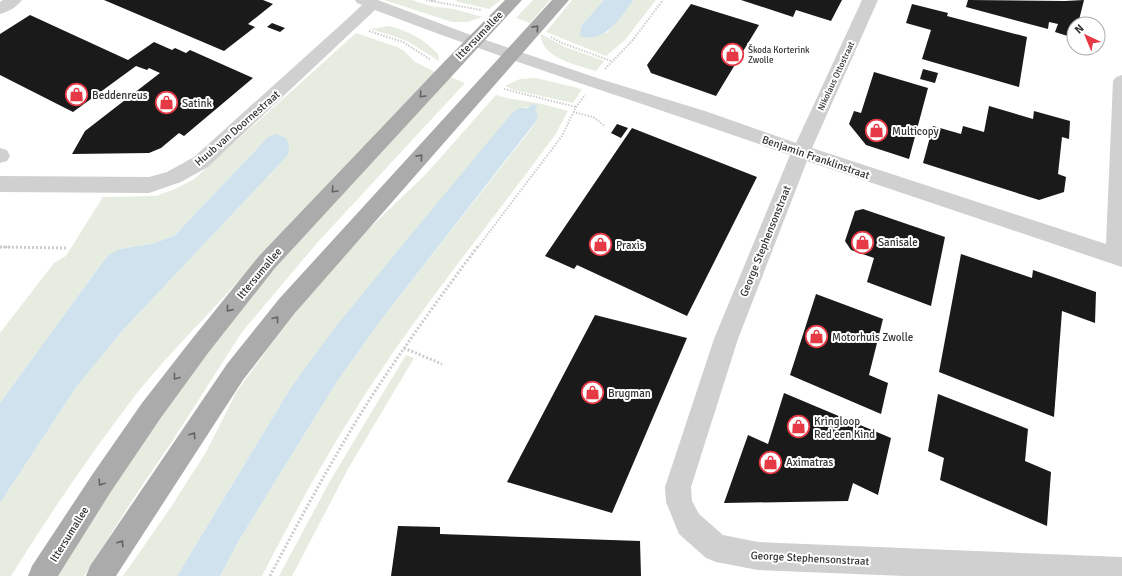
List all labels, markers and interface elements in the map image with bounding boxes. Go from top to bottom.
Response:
street label: Ittersumallee [453,8,506,62]
north arrow [1066,16,1106,56]
text: N [1072,22,1087,37]
one-way arrow [532,25,539,32]
street label: Nikolaus Ottostraat [816,40,857,113]
shop icon: Škoda Korterink Zwolle [719,42,745,68]
place label: Škoda Korterink Zwolle [748,43,810,66]
shop icon: Beddenreus [63,82,89,108]
street label: Huub van Doornestraat [192,88,283,169]
place label: Beddenreus [92,89,148,102]
shop icon: Satink [154,90,180,116]
one-way arrow [419,90,427,98]
place label: Satink [182,97,212,110]
shop icon: Multicopy [864,118,890,144]
place label: Multicopy [892,125,940,138]
street label: Benjamin Franklinstraat [760,133,872,182]
one-way arrow [415,154,423,162]
street label: George Stephensonstraat [737,184,794,299]
one-way arrow [331,185,338,193]
shop icon: Sanisale [849,229,875,255]
shop icon: Praxis [587,232,613,258]
place label: Sanisale [878,236,918,249]
place label: Praxis [616,239,645,252]
street label: Ittersumallee [234,245,285,302]
one-way arrow [227,305,234,312]
one-way arrow [271,317,278,324]
shop icon: Motorhuis Zwolle [803,324,829,350]
place label: Motorhuis Zwolle [832,331,913,344]
one-way arrow [174,373,181,380]
shop icon: Brugman [580,380,606,406]
place label: Brugman [608,387,651,400]
shop icon: Kringloop Red een Kind [785,414,811,440]
place label: Kringloop Red een Kind [814,415,875,441]
one-way arrow [188,432,195,439]
shop icon: Aximatras [757,449,783,475]
place label: Aximatras [786,456,833,469]
one-way arrow [99,479,106,486]
street label: Ittersumallee [47,504,92,564]
one-way arrow [116,540,124,547]
street label: George Stephensonstraat [750,549,870,568]

